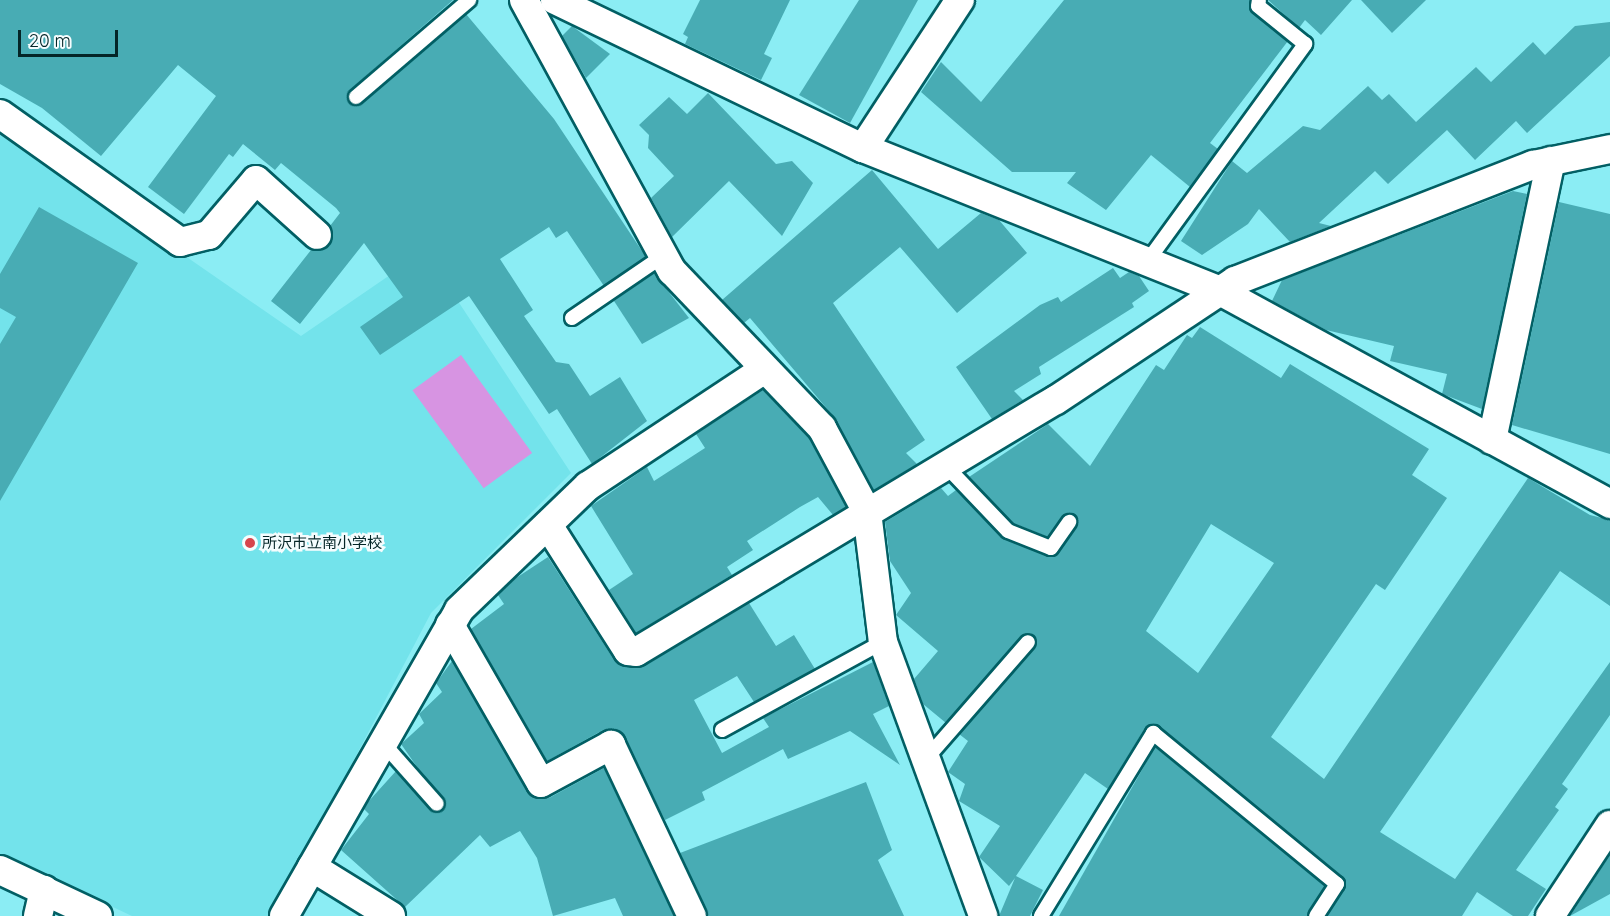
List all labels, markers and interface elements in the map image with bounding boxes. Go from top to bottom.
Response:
scale bar [21,18,122,56]
text: 20 m [29,29,71,52]
place label: 所沢市立南小学校 [262,534,382,552]
marker: 所沢市立南小学校 [243,536,257,550]

